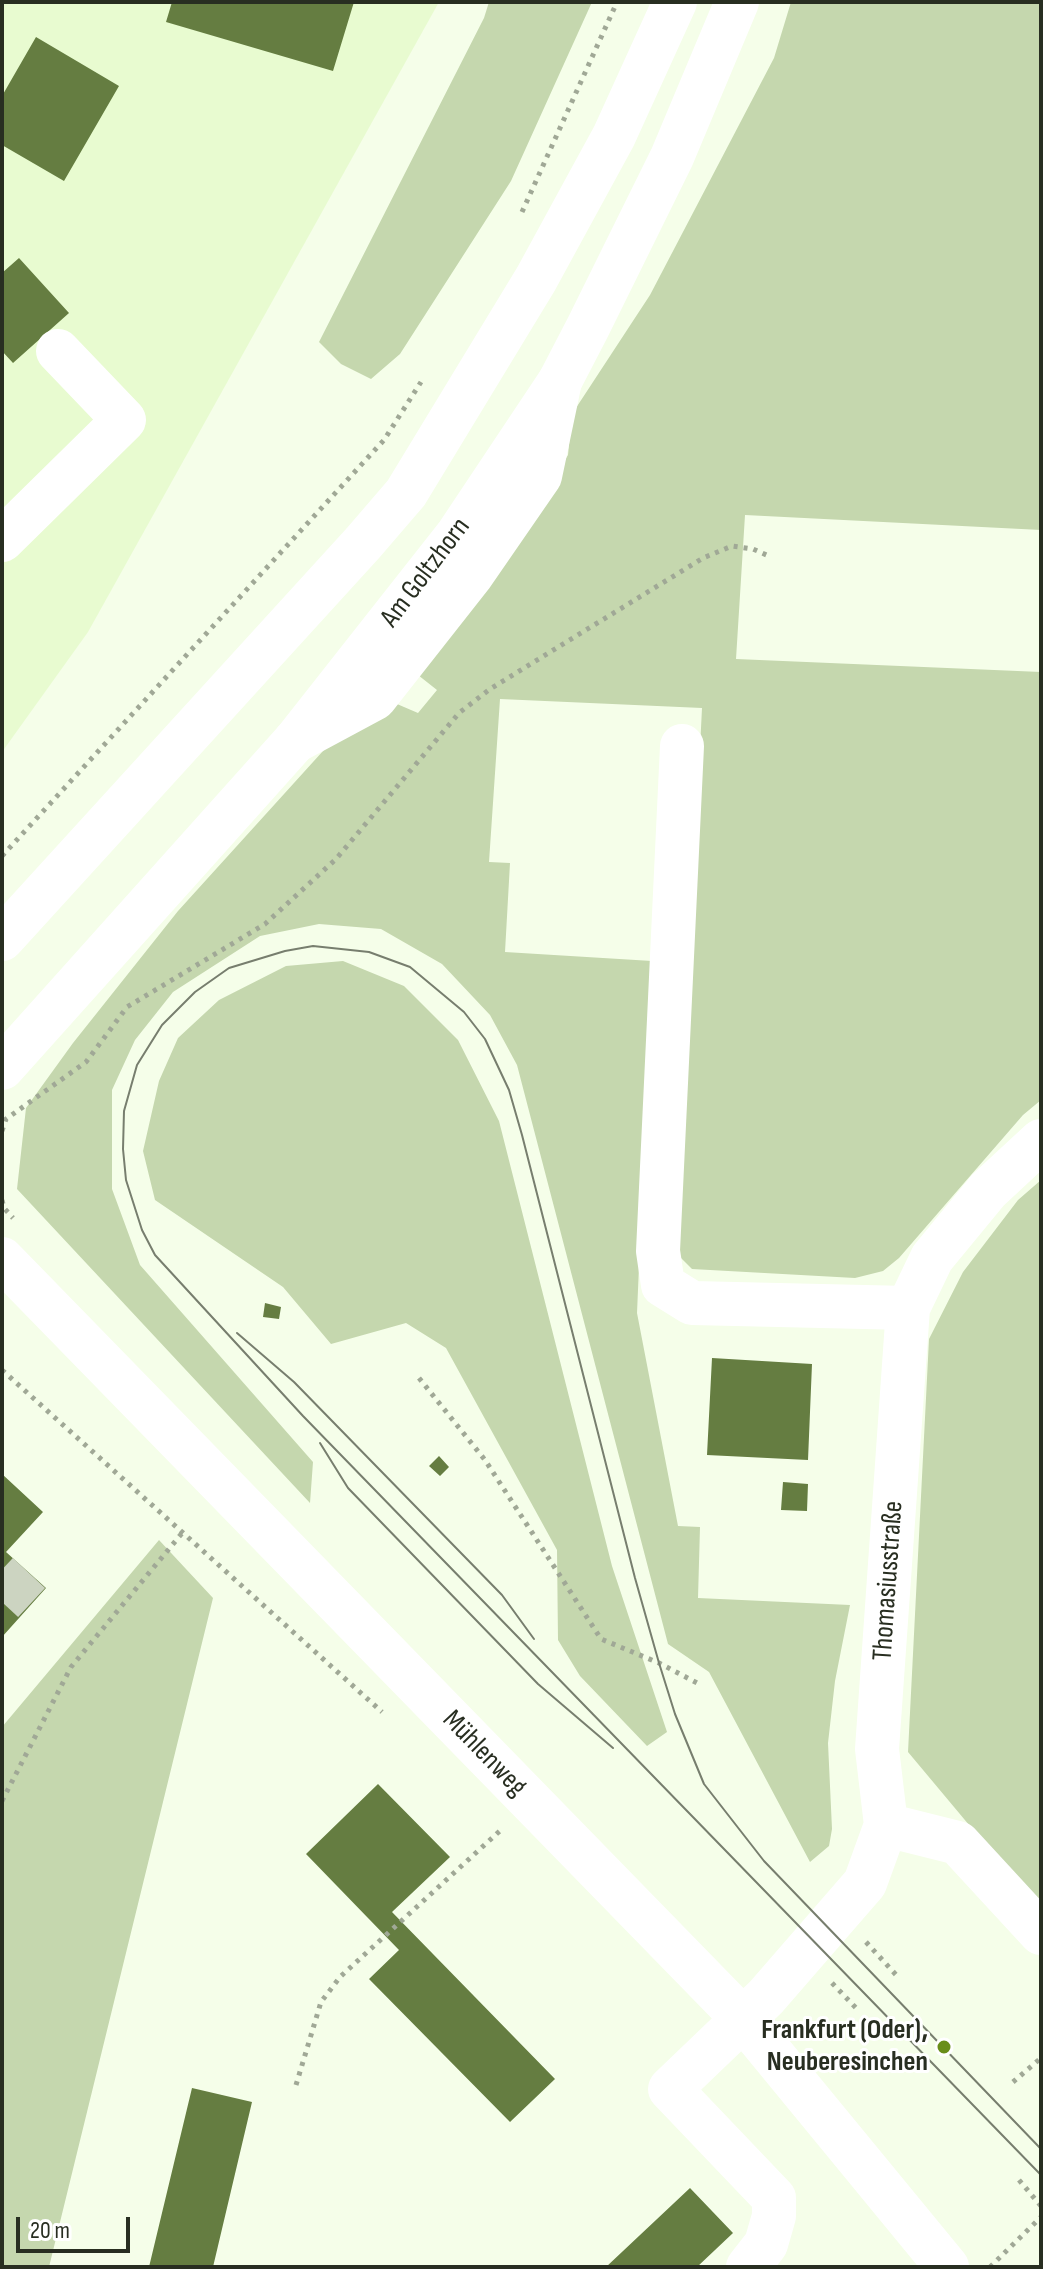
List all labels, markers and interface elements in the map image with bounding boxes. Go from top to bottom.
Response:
street label: Am Goltzhorn [374,512,478,634]
street label: Thomasiusstraße [867,1500,911,1662]
street label: Mühlenweg [435,1704,533,1804]
place label: Frankfurt (Oder), Neuberesinchen [761,2014,928,2080]
marker: Frankfurt (Oder), Neuberesinchen [935,2038,953,2056]
scale bar [20,2201,134,2251]
text: 20 m [30,2216,70,2245]

